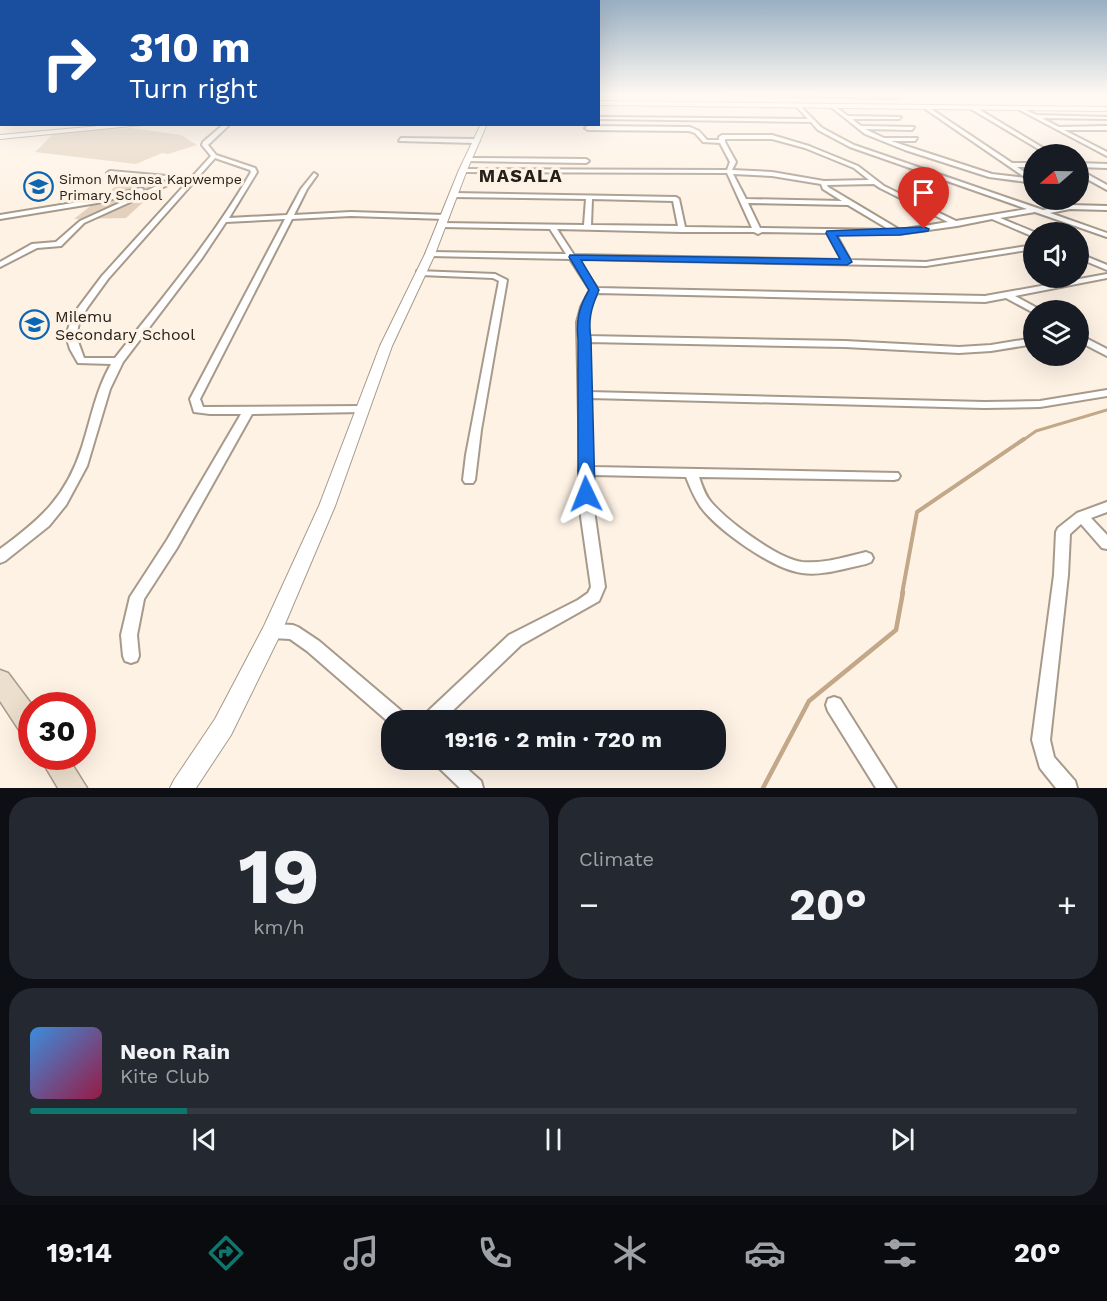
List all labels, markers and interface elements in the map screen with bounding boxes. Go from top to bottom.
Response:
text: 310 m [129,23,251,72]
icon: right [30,24,108,102]
text: Turn right [129,73,258,105]
north arrow [1023,144,1089,210]
map controls [1023,144,1089,366]
district label: MASALA [479,165,563,186]
pin [898,167,949,229]
school or university icon: Simon Mwansa Kapwempe Primary School [22,171,54,203]
place label: Simon Mwansa Kapwempe Primary School [59,171,242,203]
icon: arrive [907,176,940,209]
button: sound [1023,222,1089,288]
button: layers [1023,300,1089,366]
place label: Milemu Secondary School [55,307,195,344]
school or university icon: Milemu Secondary School [18,309,50,341]
position arrow [554,462,618,526]
speed limit sign: 30 [18,692,96,770]
text: 19:16 · 2 min · 720 m [445,727,662,752]
text: 19 [238,830,320,922]
text: Climate [579,847,654,871]
text: 20° [789,878,867,931]
text: − [579,885,599,924]
text: + [1057,885,1077,924]
text: km/h [253,915,305,939]
text: Neon Rain [120,1039,230,1064]
text: Kite Club [120,1064,210,1088]
icon: previous [188,1123,221,1156]
icon: pause [537,1123,570,1156]
icon: next [886,1123,919,1156]
icon: directions [205,1232,247,1274]
icon: music [340,1232,382,1274]
icon: phone [474,1232,516,1274]
icon: climate [609,1232,651,1274]
icon: car [744,1232,786,1274]
icon: filters [879,1232,921,1274]
text: 19:14 [46,1237,112,1269]
text: 20° [1014,1237,1061,1269]

